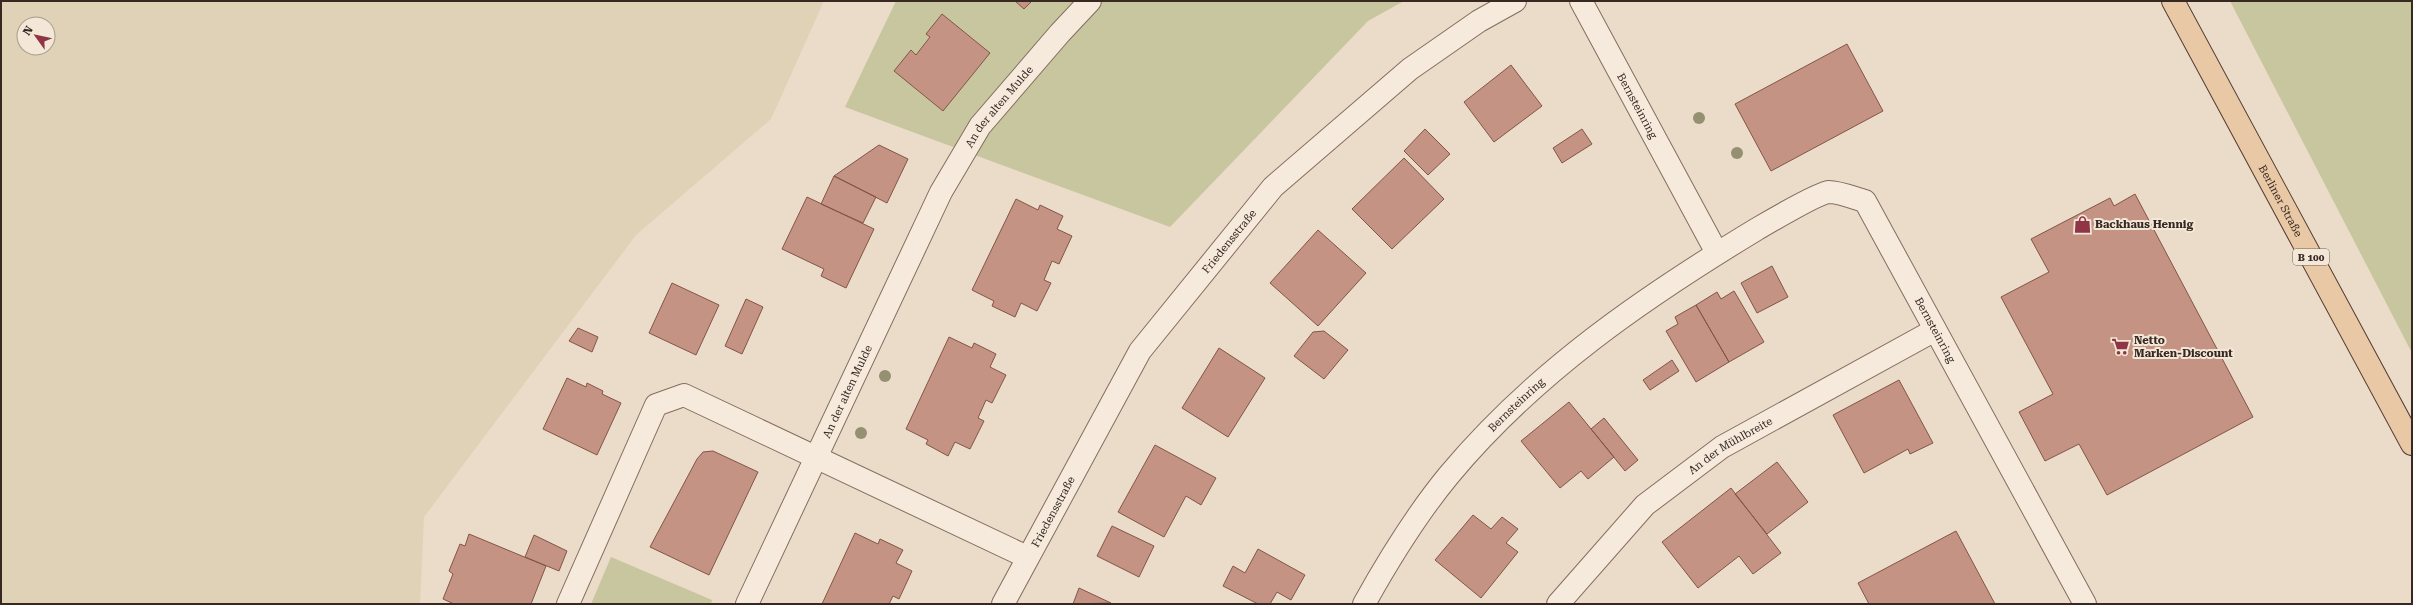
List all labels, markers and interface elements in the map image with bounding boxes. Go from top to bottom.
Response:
north arrow [16,16,56,56]
text: N [20,23,36,38]
street label: An der alten Mulde [962,63,1036,150]
street label: Bernsteinring [1615,71,1661,141]
street label: Berliner Straße [2256,163,2305,239]
street label: Friedensstraße [1199,207,1259,276]
shop icon: Backhaus Hennig [2072,214,2092,234]
place label: Backhaus Hennig [2095,218,2194,231]
road number: B 100 [2293,249,2329,265]
street label: Bernsteinring [1912,295,1959,366]
place label: Netto Marken-Discount [2134,334,2233,360]
supermarket icon: Netto Marken-Discount [2111,336,2131,356]
street label: An der alten Mulde [820,343,875,440]
street label: Bernsteinring [1485,375,1547,434]
street label: An der Mühlbreite [1686,414,1774,477]
street label: Friedensstraße [1029,474,1077,549]

